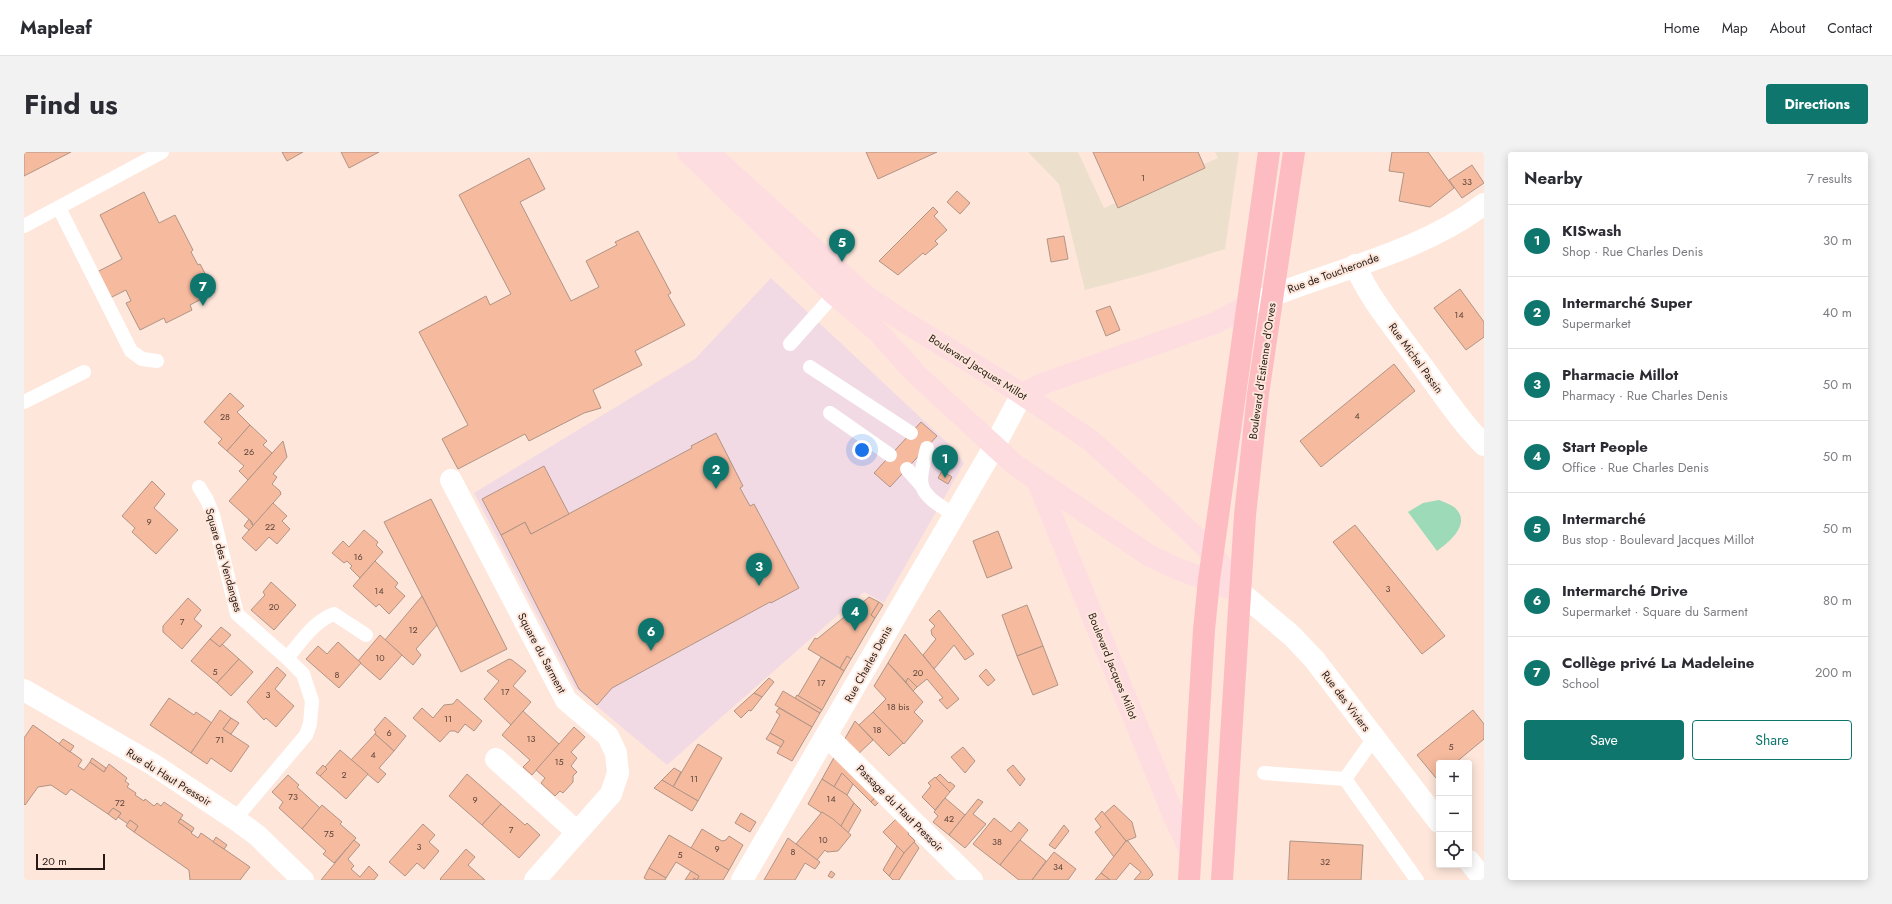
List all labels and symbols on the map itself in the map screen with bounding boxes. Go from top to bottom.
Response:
house number: 1 [1141,171,1145,184]
house number: 33 [1462,175,1472,188]
pin: 5 [829,229,855,262]
street label: Rue de Toucheronde [1285,249,1381,297]
pin: 7 [190,273,216,306]
street label: Boulevard d'Estienne d'Orves [1244,301,1280,440]
house number: 14 [1454,308,1464,321]
street label: Rue Michel Passin [1385,319,1447,397]
street label: Boulevard Jacques Millot [926,330,1031,404]
house number: 4 [1354,409,1360,422]
house number: 28 [220,410,230,423]
your location [852,440,872,460]
house number: 26 [244,445,254,458]
pin: 1 [932,445,958,478]
pin: 2 [703,456,729,489]
street label: Square des Vendanges [202,506,247,614]
house number: 9 [146,515,152,528]
house number: 22 [265,520,275,533]
house number: 16 [353,550,363,563]
pin: 3 [746,553,772,586]
house number: 3 [1386,582,1391,595]
house number: 14 [374,584,384,597]
pin: 4 [842,598,868,631]
house number: 20 [269,600,280,613]
street label: Square du Sarment [514,610,570,696]
street label: Boulevard Jacques Millot [1084,610,1142,722]
house number: 7 [180,615,185,628]
pin: 6 [638,618,664,651]
street label: Rue Charles Denis [840,622,896,705]
house number: 12 [408,623,418,636]
house number: 10 [375,651,385,664]
house number: 5 [212,665,218,678]
house number: 20 [913,666,924,679]
street label: Rue des Viviers [1318,667,1374,735]
house number: 8 [335,668,340,681]
house number: 17 [817,676,826,689]
house number: 17 [501,685,510,698]
house number: 3 [266,688,271,701]
house number: 18 bis [887,700,910,713]
house number: 11 [444,712,452,725]
house number: 18 [873,723,882,736]
house number: 6 [386,726,392,739]
house number: 13 [527,732,536,745]
house number: 71 [216,733,224,746]
house number: 5 [1448,740,1454,753]
street label: Rue du Haut Pressoir [123,744,215,810]
house number: 4 [370,748,376,761]
house number: 15 [554,755,564,768]
street label: Passage du Haut Pressoir [853,761,947,855]
house number: 2 [341,768,347,781]
house number: 11 [690,772,698,785]
house number: 73 [288,790,298,803]
house number: 14 [826,792,836,805]
house number: 9 [472,793,478,806]
house number: 72 [115,796,125,809]
house number: 42 [944,812,954,825]
house number: 7 [509,823,514,836]
house number: 75 [324,827,334,840]
house number: 10 [818,833,828,846]
house number: 38 [992,835,1002,848]
house number: 3 [417,840,422,853]
house number: 9 [714,842,720,855]
house number: 8 [791,845,796,858]
house number: 5 [677,848,683,861]
scale bar [36,852,105,871]
house number: 32 [1320,855,1330,868]
house number: 34 [1053,860,1063,873]

